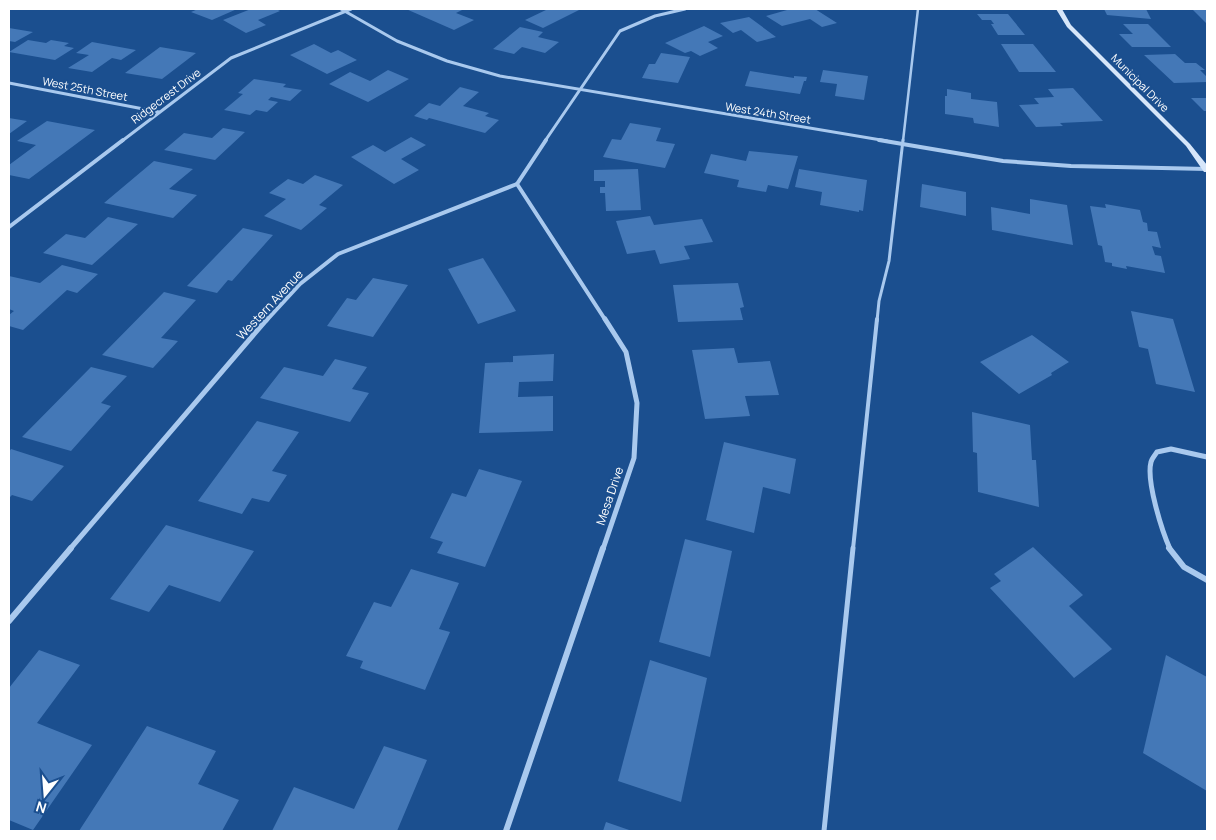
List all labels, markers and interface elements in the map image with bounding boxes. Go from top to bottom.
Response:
street label: Municipal Drive [1108,50,1173,115]
street label: Ridgecrest Drive [128,64,204,127]
street label: West 25th Street [41,73,129,104]
street label: West 24th Street [724,98,812,127]
street label: Western Avenue [233,266,307,343]
street label: Mesa Drive [592,464,627,527]
north arrow [20,770,70,820]
text: N [33,797,49,818]

